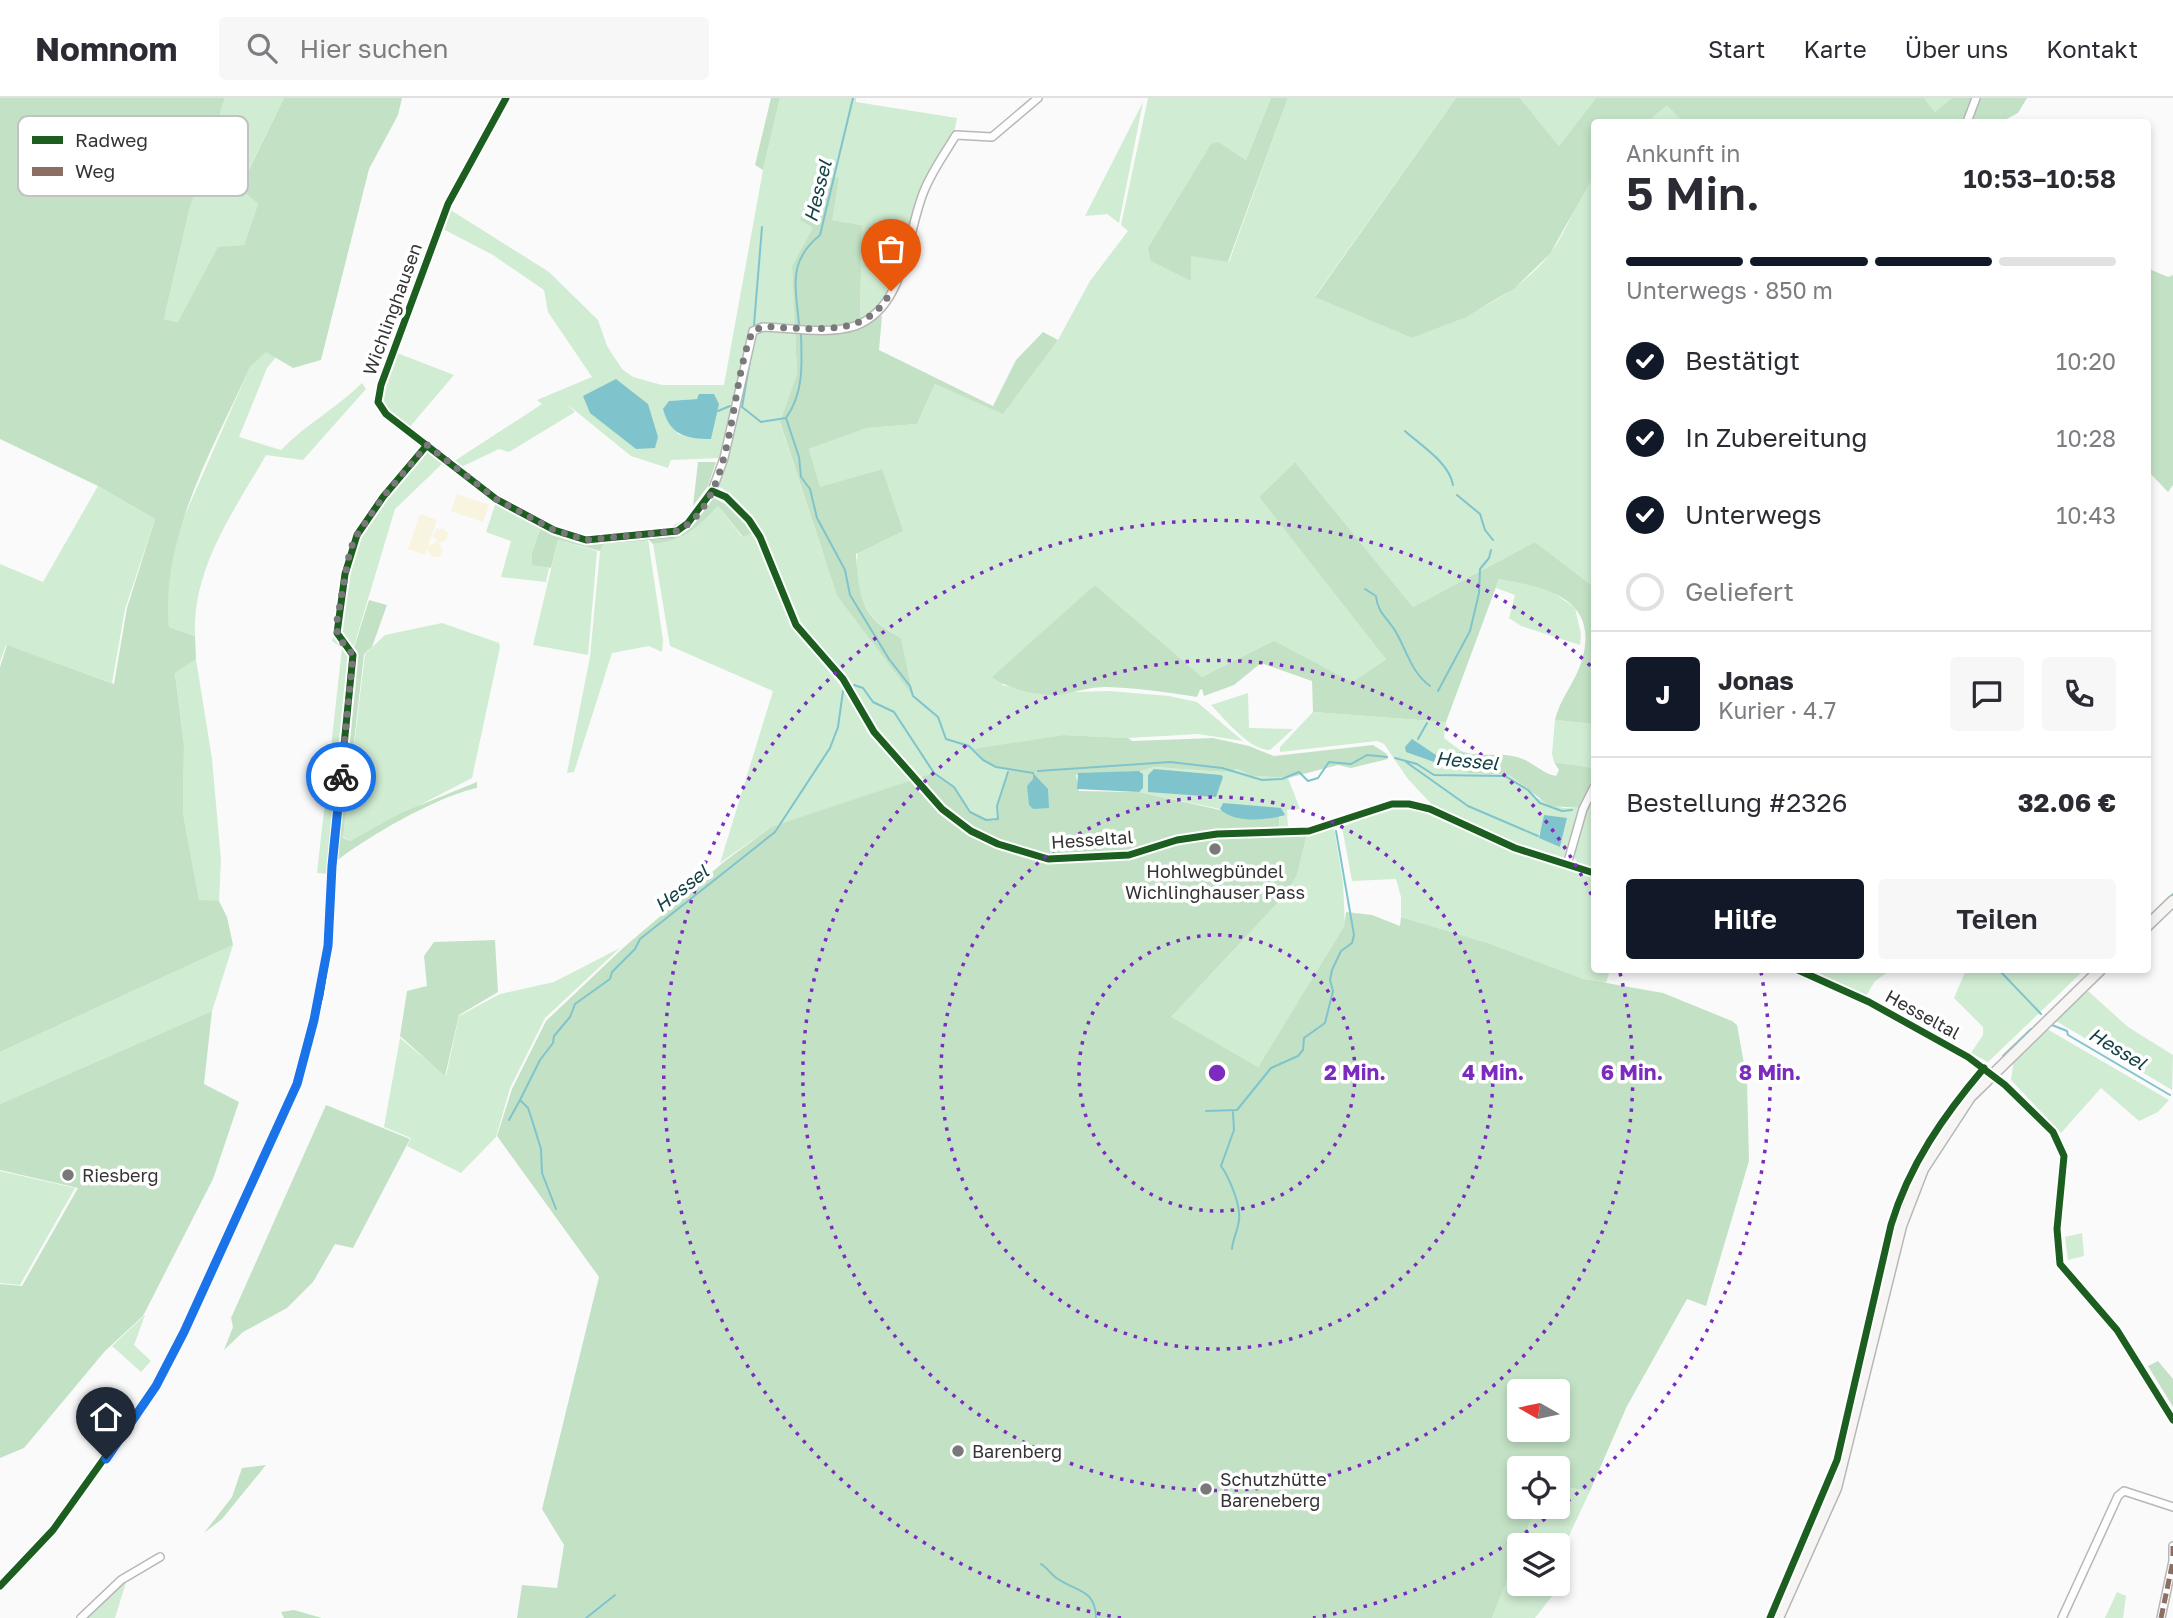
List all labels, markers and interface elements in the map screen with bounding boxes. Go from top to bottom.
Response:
search box [219,17,709,80]
text: Nomnom [35,29,177,68]
icon: search [243,29,281,67]
text: Hier suchen [299,33,449,64]
text: Start [1708,34,1765,63]
text: Karte [1803,34,1867,63]
text: Über uns [1905,34,2008,63]
text: Kontakt [2046,34,2138,63]
legend [18,116,248,196]
text: Radweg [75,128,148,151]
text: Ankunft in [1626,139,1741,167]
water label: Hessel [798,157,836,224]
text: Weg [75,159,115,182]
text: 10:53–10:58 [1963,163,2116,194]
text: 5 Min. [1626,165,1760,220]
pin [861,219,921,291]
icon: bag [872,230,910,268]
street label: Wichlinghausen [358,240,426,378]
text: Unterwegs · 850 m [1626,276,1833,304]
icon: check [1626,342,1664,380]
text: Bestätigt [1685,345,1800,376]
text: 10:20 [2056,347,2116,375]
icon: check [1626,419,1664,457]
text: In Zubereitung [1685,422,1868,453]
text: 10:28 [2056,424,2116,452]
icon: check [1626,496,1664,534]
text: Unterwegs [1685,499,1822,530]
text: 10:43 [2056,501,2116,529]
text: Geliefert [1685,576,1794,607]
button: chat [1950,657,2024,731]
button: phone [2042,657,2116,731]
text: Jonas [1718,665,1794,696]
text: J [1656,679,1670,710]
text: Kurier · 4.7 [1718,696,1836,724]
courier [306,742,376,812]
water label: Hessel [1435,746,1500,774]
icon: bike [322,758,360,796]
text: Bestellung #2326 [1626,787,1847,818]
text: 32.06 € [2018,787,2116,818]
street label: Hesseltal [1050,825,1134,853]
marker: Hohlwegbündel Wichlinghauser Pass [1207,841,1223,857]
water label: Hessel [649,859,714,916]
place label: Hohlwegbündel Wichlinghauser Pass [1125,860,1305,903]
button: Hilfe [1626,879,1864,959]
button: Teilen [1878,879,2116,959]
street label: Hesseltal [1882,984,1964,1044]
water label: Hessel [2085,1022,2152,1074]
text: 2 Min. [1324,1059,1386,1085]
text: 4 Min. [1462,1059,1524,1085]
text: 6 Min. [1601,1059,1663,1085]
text: 8 Min. [1739,1059,1801,1085]
centre of rings [1205,1061,1229,1085]
place label: Riesberg [82,1164,158,1186]
marker: Riesberg [60,1167,76,1183]
north arrow [1507,1379,1570,1442]
map controls [1507,1379,1570,1596]
pin [76,1387,136,1459]
icon: home [87,1398,125,1436]
place label: Barenberg [972,1440,1062,1462]
marker: Barenberg [950,1443,966,1459]
button: locate [1507,1456,1570,1519]
place label: Schutzhütte Bareneberg [1220,1468,1327,1511]
marker: Schutzhütte Bareneberg [1198,1481,1214,1497]
button: layers [1507,1533,1570,1596]

